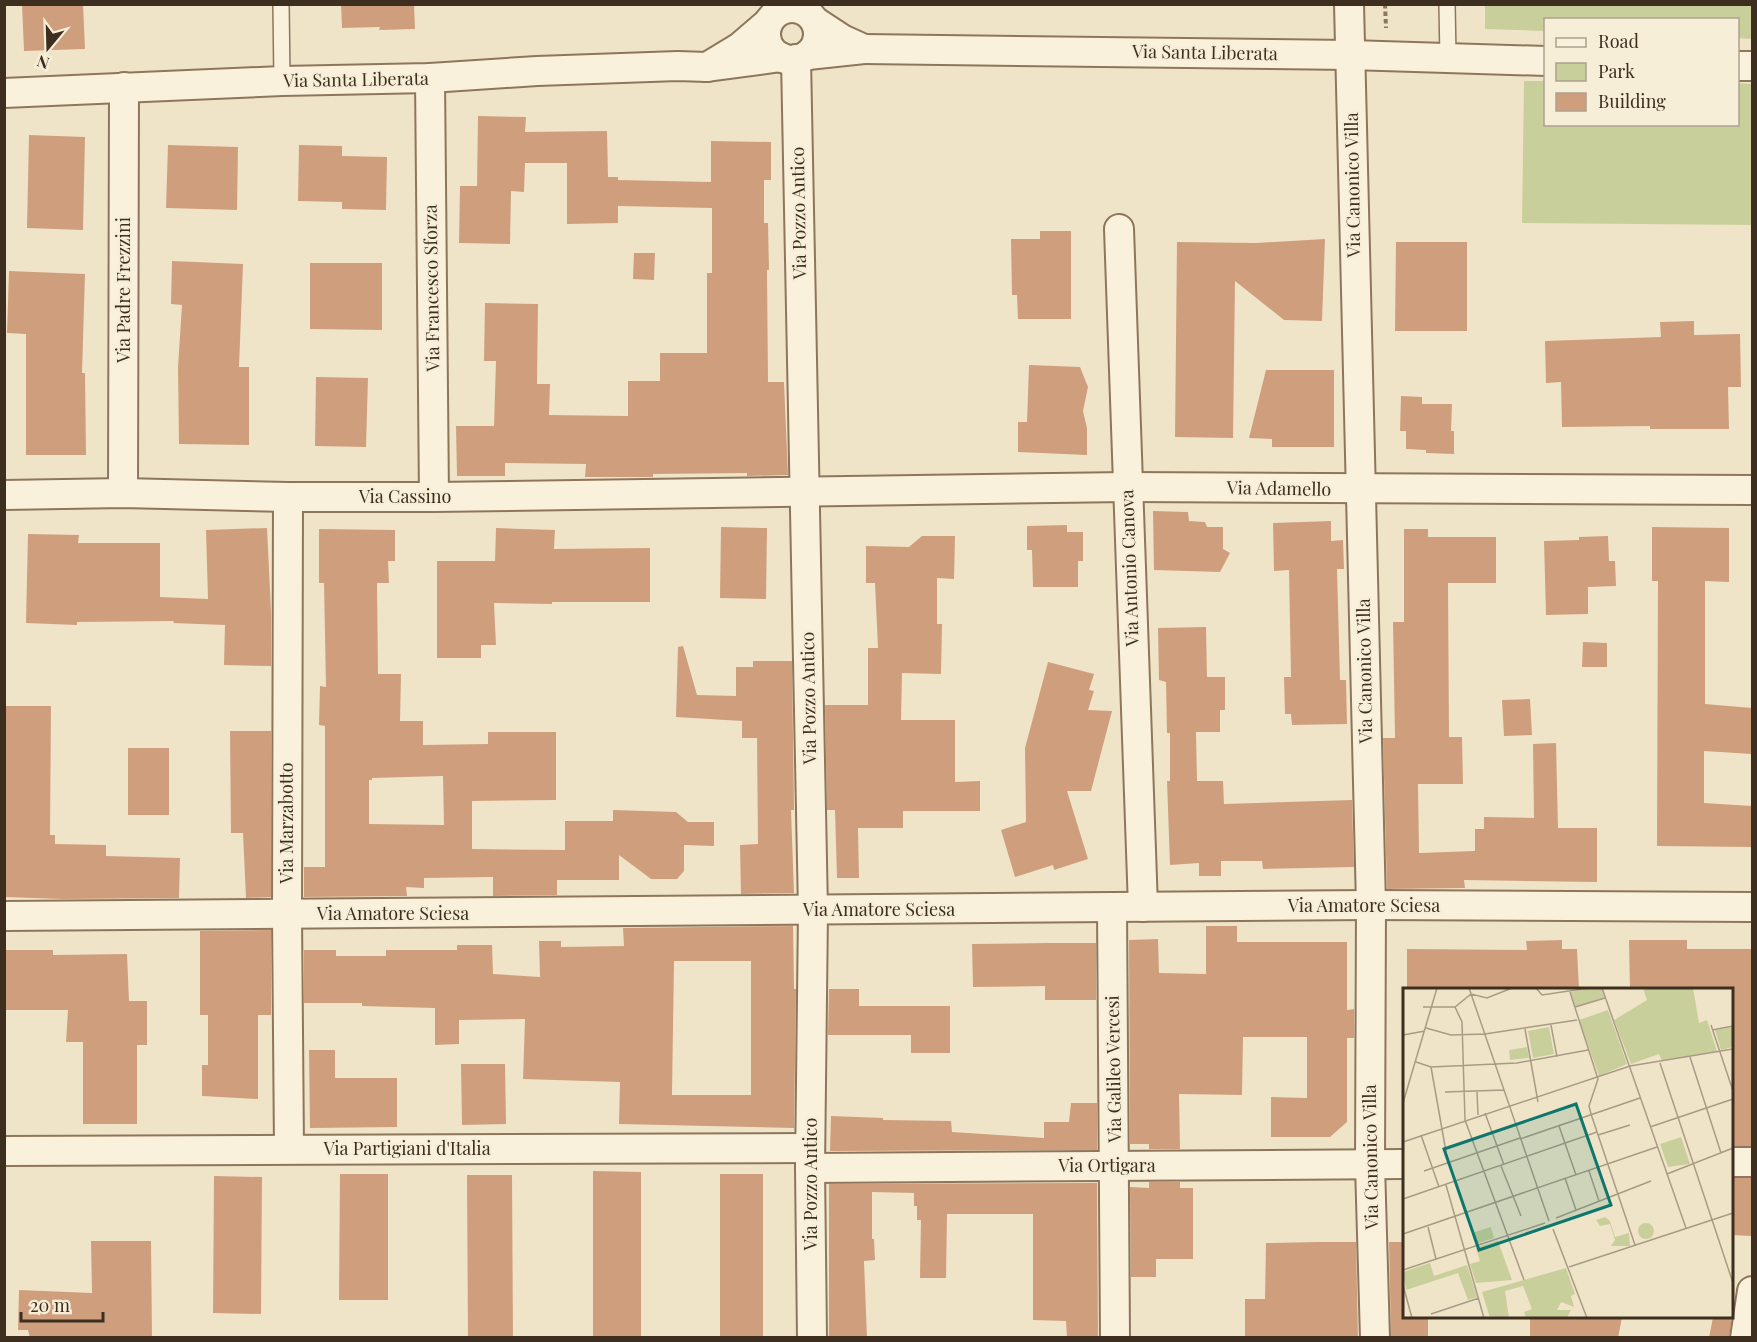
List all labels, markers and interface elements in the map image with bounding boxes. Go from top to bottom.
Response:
north arrow [18,18,78,78]
legend [1544,18,1739,126]
text: Road [1598,29,1639,53]
street label: Via Santa Liberata [1131,39,1278,65]
text: N [34,51,52,74]
text: Park [1598,59,1635,83]
street label: Via Santa Liberata [282,66,429,92]
text: Building [1598,89,1666,113]
street label: Via Canonico Villa [1339,112,1365,259]
street label: Via Pozzo Antico [785,146,811,281]
street label: Via Francesco Sforza [418,204,444,373]
street label: Via Padre Frezzini [111,217,135,364]
street label: Via Adamello [1226,475,1332,501]
street label: Via Cassino [358,484,451,508]
street label: Via Antonio Canova [1114,489,1144,648]
street label: Via Canonico Villa [1351,598,1377,745]
street label: Via Pozzo Antico [795,631,821,766]
street label: Via Marzabotto [274,762,298,885]
street label: Via Amatore Sciesa [1287,893,1440,917]
street label: Via Amatore Sciesa [802,897,955,921]
street label: Via Amatore Sciesa [316,901,469,925]
inset map [1403,988,1733,1318]
street label: Via Galileo Vercesi [1100,995,1126,1144]
street label: Via Canonico Villa [1357,1084,1383,1231]
street label: Via Pozzo Antico [798,1117,822,1251]
street label: Via Partigiani d'Italia [322,1136,491,1160]
street label: Via Ortigara [1057,1153,1156,1177]
scale bar [21,1285,104,1323]
text: 20 m [30,1293,70,1317]

